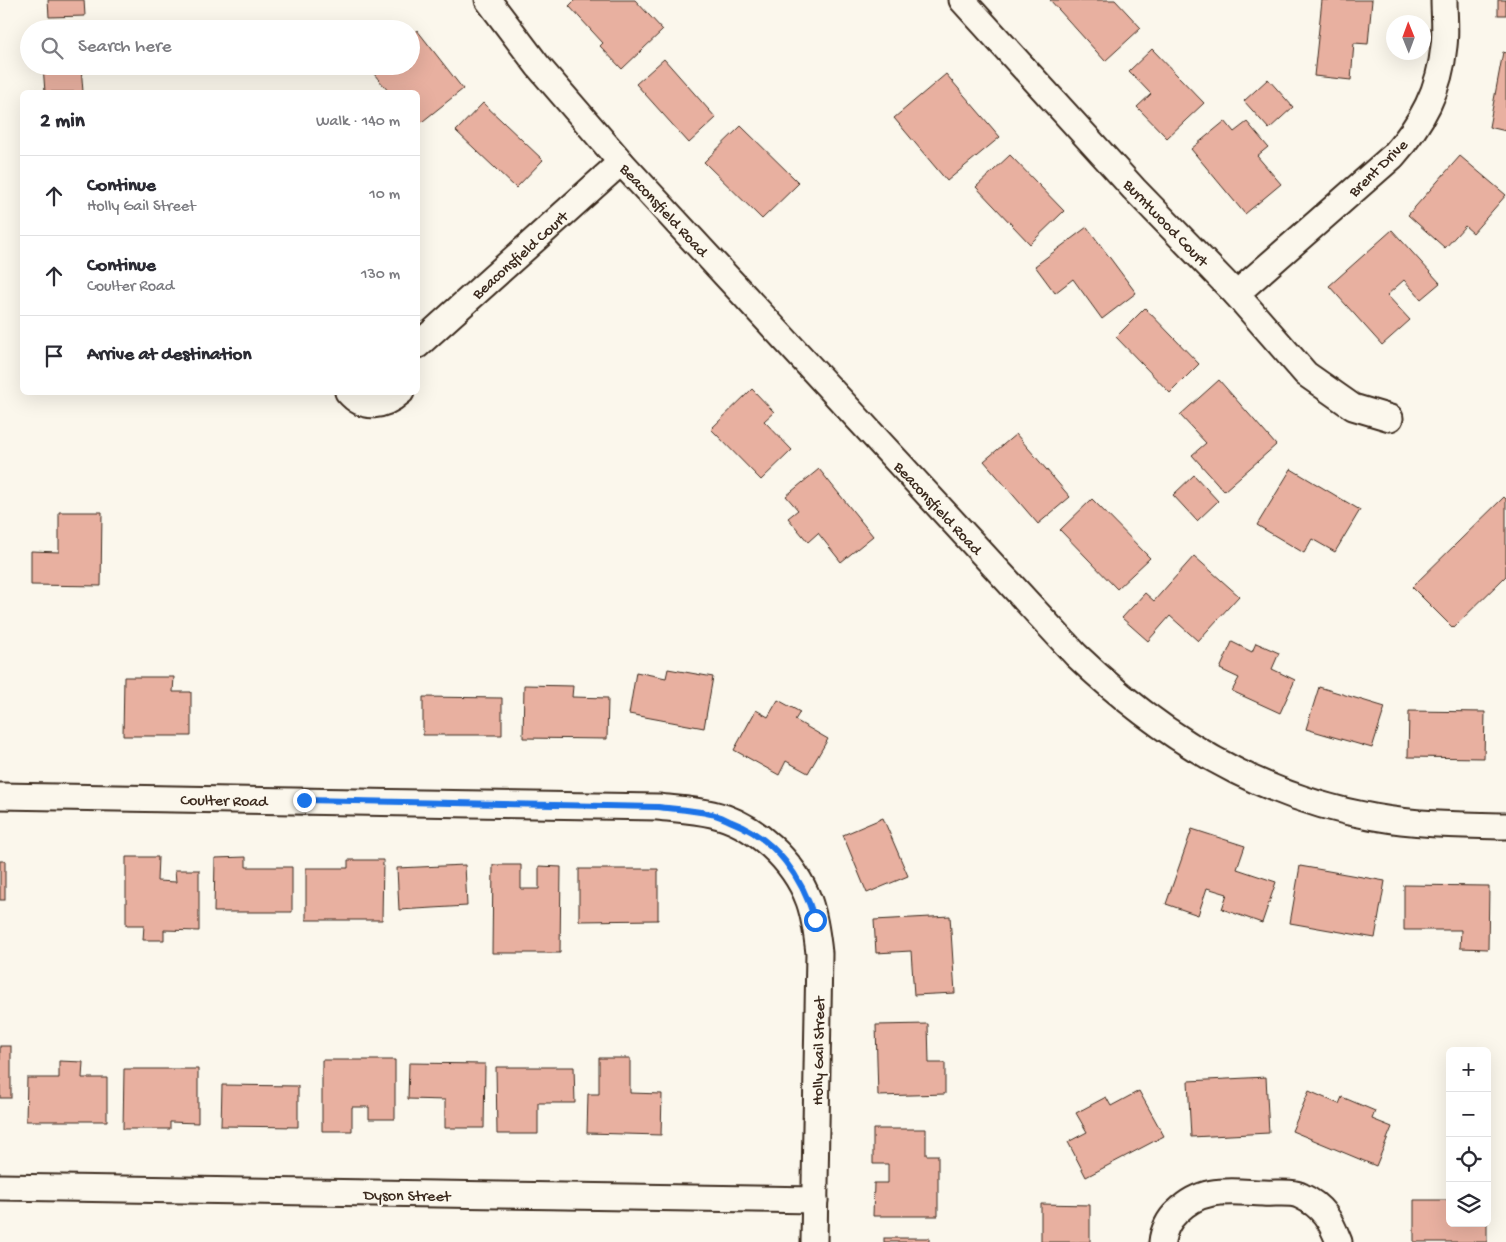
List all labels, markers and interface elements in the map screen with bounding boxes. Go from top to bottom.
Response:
north arrow [1386,15,1431,60]
search box [20,20,420,75]
icon: search [38,34,66,62]
text: Search here [78,36,172,59]
text: 2 min [40,110,85,135]
text: Walk · 140 m [316,113,400,132]
street label: Brent Drive [1345,136,1414,203]
street label: Beaconsfield Road [614,160,712,263]
text: Continue [87,175,156,198]
street label: Burntwood Court [1117,176,1212,273]
icon: ahead [40,182,68,210]
text: 10 m [369,186,400,205]
text: Holly Gail Street [87,198,196,217]
street label: Beaconsfield Court [469,208,574,305]
text: Continue [87,255,156,278]
icon: ahead [40,262,68,290]
text: 130 m [361,266,400,285]
text: Coulter Road [87,278,174,297]
icon: arrive [40,342,68,370]
text: Arrive at destination [87,344,251,367]
street label: Beaconsfield Road [888,458,986,561]
route end [293,789,316,812]
street label: Coulter Road [180,792,269,813]
route start [804,909,827,932]
street label: Holly Gail Street [810,995,831,1106]
map controls [1446,1047,1491,1227]
button: + [1446,1047,1491,1092]
button: − [1446,1092,1491,1137]
button: locate [1446,1137,1491,1182]
button: layers [1446,1182,1491,1227]
street label: Dyson Street [362,1187,452,1208]

